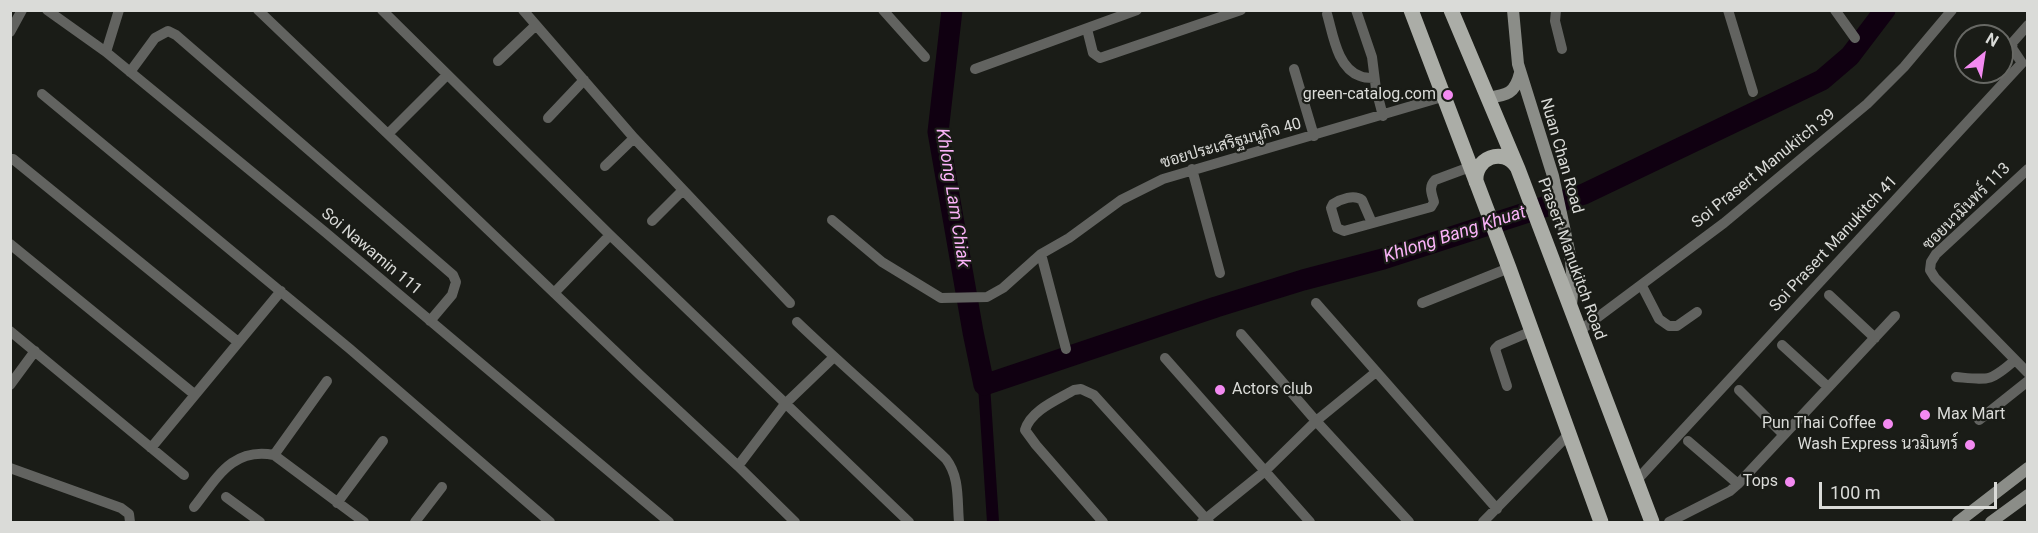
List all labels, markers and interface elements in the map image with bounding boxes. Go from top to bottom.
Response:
north arrow [1954,24,2014,84]
text: N [1983,29,2002,51]
place label: green-catalog.com [1303,85,1436,105]
marker: green-catalog.com [1441,88,1455,102]
street label: Nuan Chan Road [1535,96,1587,216]
street label: Soi Prasert Manukitch 39 [1688,105,1840,233]
street label: ซอยประเสริฐมนูกิจ 40 [1158,115,1304,173]
water label: Khlong Lam Chiak [930,127,974,269]
street label: ซอยนวมินทร์ 113 [1919,159,2015,255]
street label: Soi Prasert Manukitch 41 [1766,172,1902,316]
street label: Prasert Manukitch Road [1533,175,1609,343]
water label: Khlong Bang Khuat [1381,202,1529,268]
street label: Soi Nawamin 111 [317,204,425,300]
place label: Actors club [1232,380,1313,400]
marker: Actors club [1213,383,1227,397]
place label: Max Mart [1937,405,2005,425]
marker: Max Mart [1918,408,1932,422]
place label: Pun Thai Coffee [1762,414,1876,434]
marker: Pun Thai Coffee [1881,417,1895,431]
place label: Wash Express นวมินทร์ [1797,435,1958,455]
marker: Wash Express นวมินทร์ [1963,438,1977,452]
scale bar [1822,470,2000,508]
place label: Tops [1743,472,1778,492]
marker: Tops [1783,475,1797,489]
text: 100 m [1830,482,1881,503]

